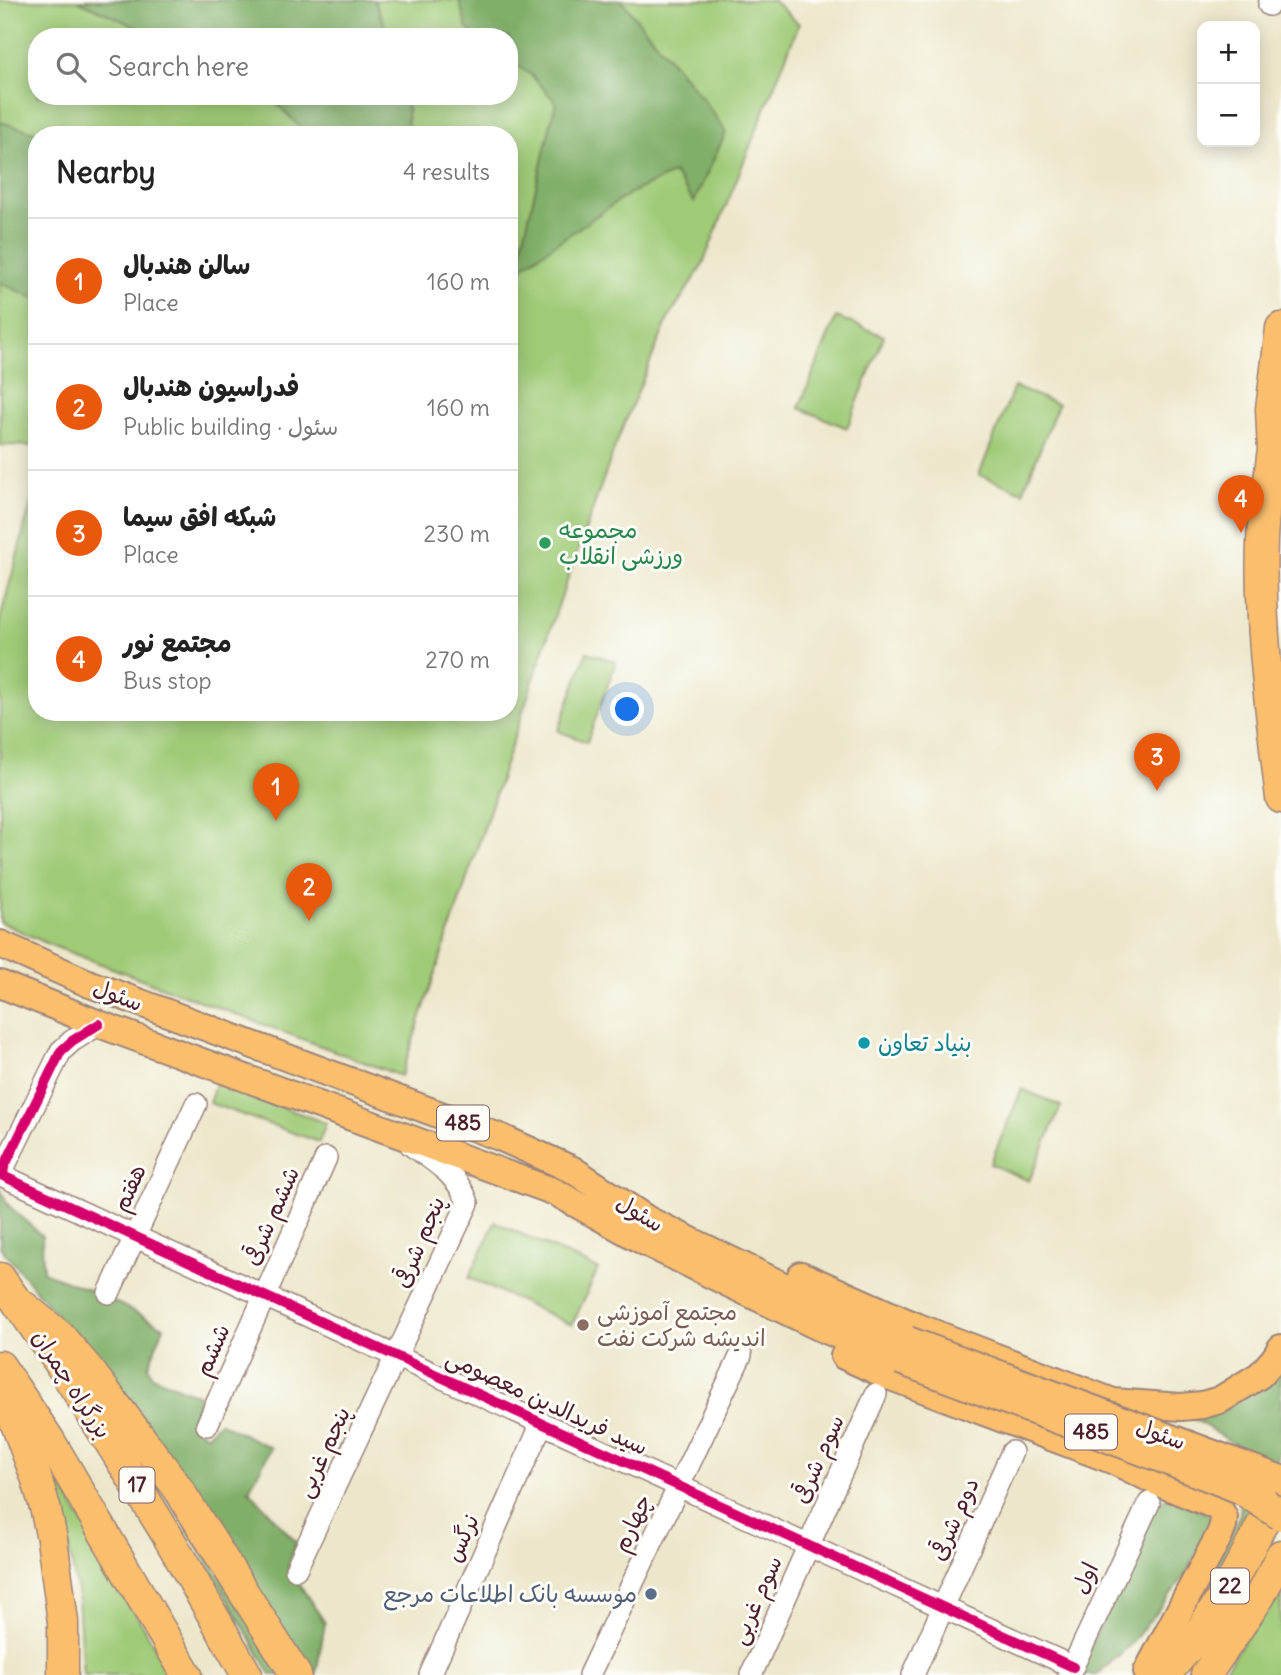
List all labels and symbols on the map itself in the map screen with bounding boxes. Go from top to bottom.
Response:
pin: 4 [1218,475,1264,533]
place label: مجموعه ورزشی انقلاب [559,515,683,571]
marker: مجموعه ورزشی انقلاب [537,535,553,551]
your location [610,692,644,726]
pin: 3 [1134,733,1180,791]
pin: 1 [253,763,299,821]
pin: 2 [286,863,332,921]
street label: سئول [89,972,147,1017]
place label: بنیاد تعاون [878,1028,972,1057]
marker: بنیاد تعاون [856,1035,872,1051]
road number: 485 [437,1106,489,1140]
street label: هفتم [105,1159,155,1218]
street label: ششم شرقی [236,1162,309,1271]
street label: سئول [611,1187,669,1238]
street label: پنجم شرقی [386,1192,455,1294]
place label: مجتمع آموزشی اندیشه شرکت نفت [597,1297,766,1352]
marker: مجتمع آموزشی اندیشه شرکت نفت [575,1317,591,1333]
street label: ششم [187,1319,239,1382]
street label: بزرگراه چمران [26,1324,118,1444]
street label: سید فریدالدین معصومی [441,1342,653,1462]
street label: پنجم غربی [289,1402,360,1504]
street label: سوم شرقی [785,1410,853,1509]
street label: سئول [1132,1411,1190,1456]
road number: 485 [1065,1414,1117,1450]
road number: 17 [120,1468,154,1502]
street label: دوم شرقی [922,1473,988,1567]
street label: چهارم [606,1489,661,1558]
street label: نرگس [438,1509,485,1566]
street label: سوم غربی [723,1551,791,1650]
street label: اول [1065,1557,1104,1598]
road number: 22 [1211,1568,1249,1604]
place label: موسسه بانک اطلاعات مرجع [383,1579,637,1611]
marker: موسسه بانک اطلاعات مرجع [643,1586,659,1602]

